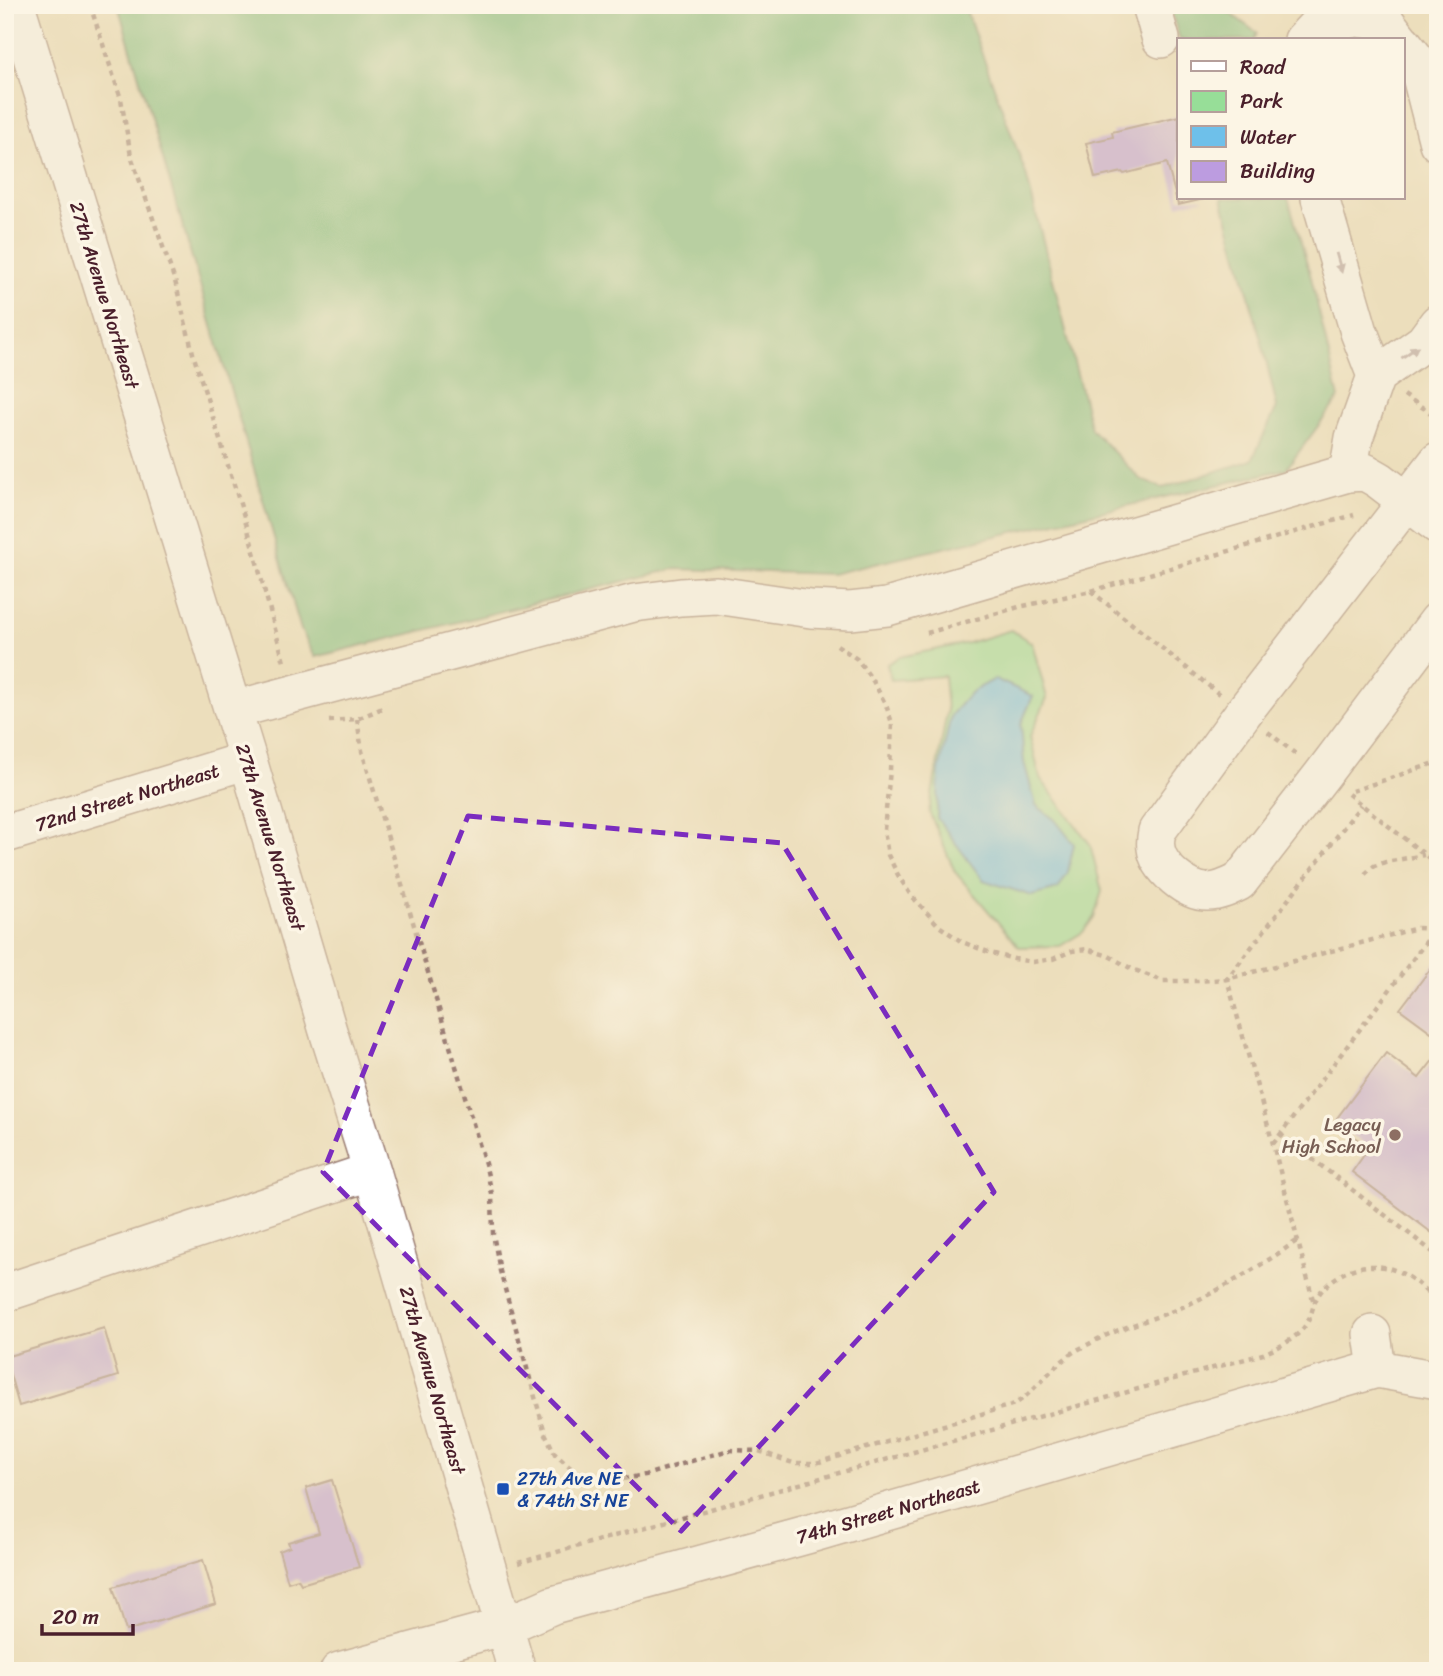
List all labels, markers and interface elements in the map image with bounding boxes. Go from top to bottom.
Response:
legend [1177,38,1404,200]
text: Road [1240,48,1287,86]
text: Park [1240,82,1283,120]
text: Water [1240,118,1297,156]
text: Building [1240,152,1316,190]
street label: 27th Avenue Northeast [60,197,149,394]
one-way arrow [1335,253,1345,274]
one-way arrow [1401,345,1419,359]
street label: 27th Avenue Northeast [226,739,315,936]
street label: 72nd Street Northeast [31,754,223,841]
place label: Legacy High School [1282,1108,1382,1163]
marker: Legacy High School [1387,1127,1403,1143]
street label: 27th Avenue Northeast [390,1282,476,1479]
place label: 27th Ave NE & 74th St NE [517,1462,630,1517]
street label: 74th Street Northeast [792,1469,984,1554]
marker: 27th Ave NE & 74th St NE [495,1481,511,1497]
scale bar [42,1592,133,1636]
text: 20 m [52,1598,99,1636]

